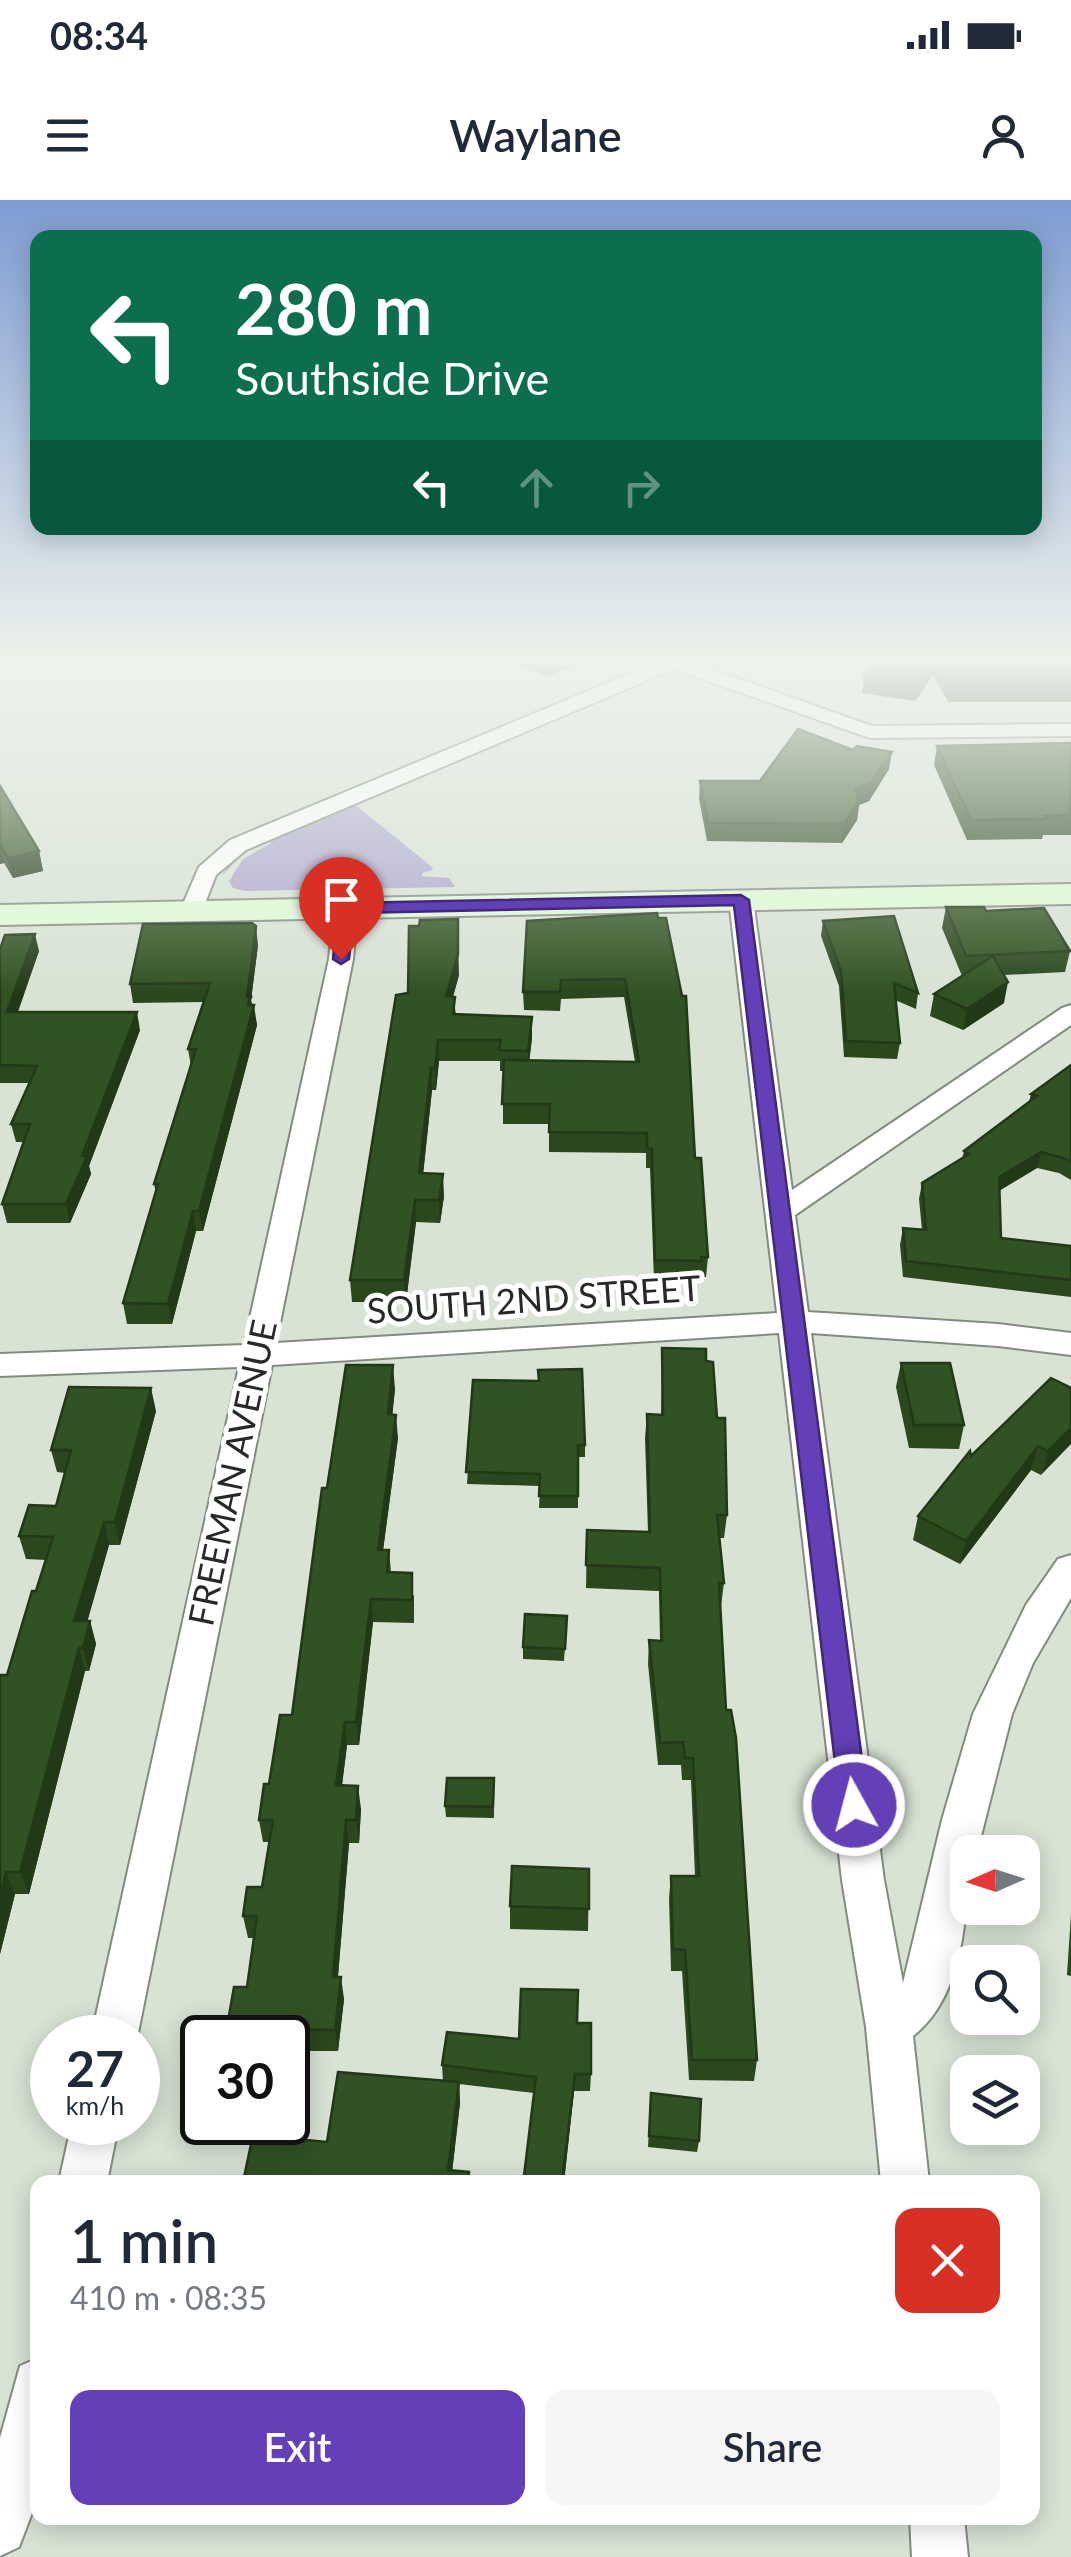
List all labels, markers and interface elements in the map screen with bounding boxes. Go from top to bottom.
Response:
text: 08:34 [50,12,148,58]
icon: menu [40,108,95,163]
text: Waylane [449,108,622,162]
icon: person [976,108,1031,163]
text: 280 m [235,266,432,350]
icon: left [70,270,200,400]
text: Southside Drive [235,351,549,405]
icon: left [404,460,459,515]
icon: ahead [509,460,564,515]
icon: right [614,460,669,515]
pin [299,857,384,960]
icon: arrive [314,872,369,927]
street label: SOUTH 2ND STREET [366,1265,702,1331]
street label: FREEMAN AVENUE [178,1316,284,1629]
position arrow [802,1753,906,1857]
north arrow [950,1835,1040,1925]
map controls [950,1835,1040,2145]
button: search [950,1945,1040,2035]
speed limit sign: 30 [180,2015,310,2145]
text: 27 [66,2038,124,2098]
button: layers [950,2055,1040,2145]
text: km/h [66,2090,124,2120]
text: 1 min [70,2204,218,2276]
button: close [895,2208,1000,2313]
text: 410 m · 08:35 [70,2278,267,2317]
button: Exit [70,2390,525,2505]
button: Share [545,2390,1000,2505]

